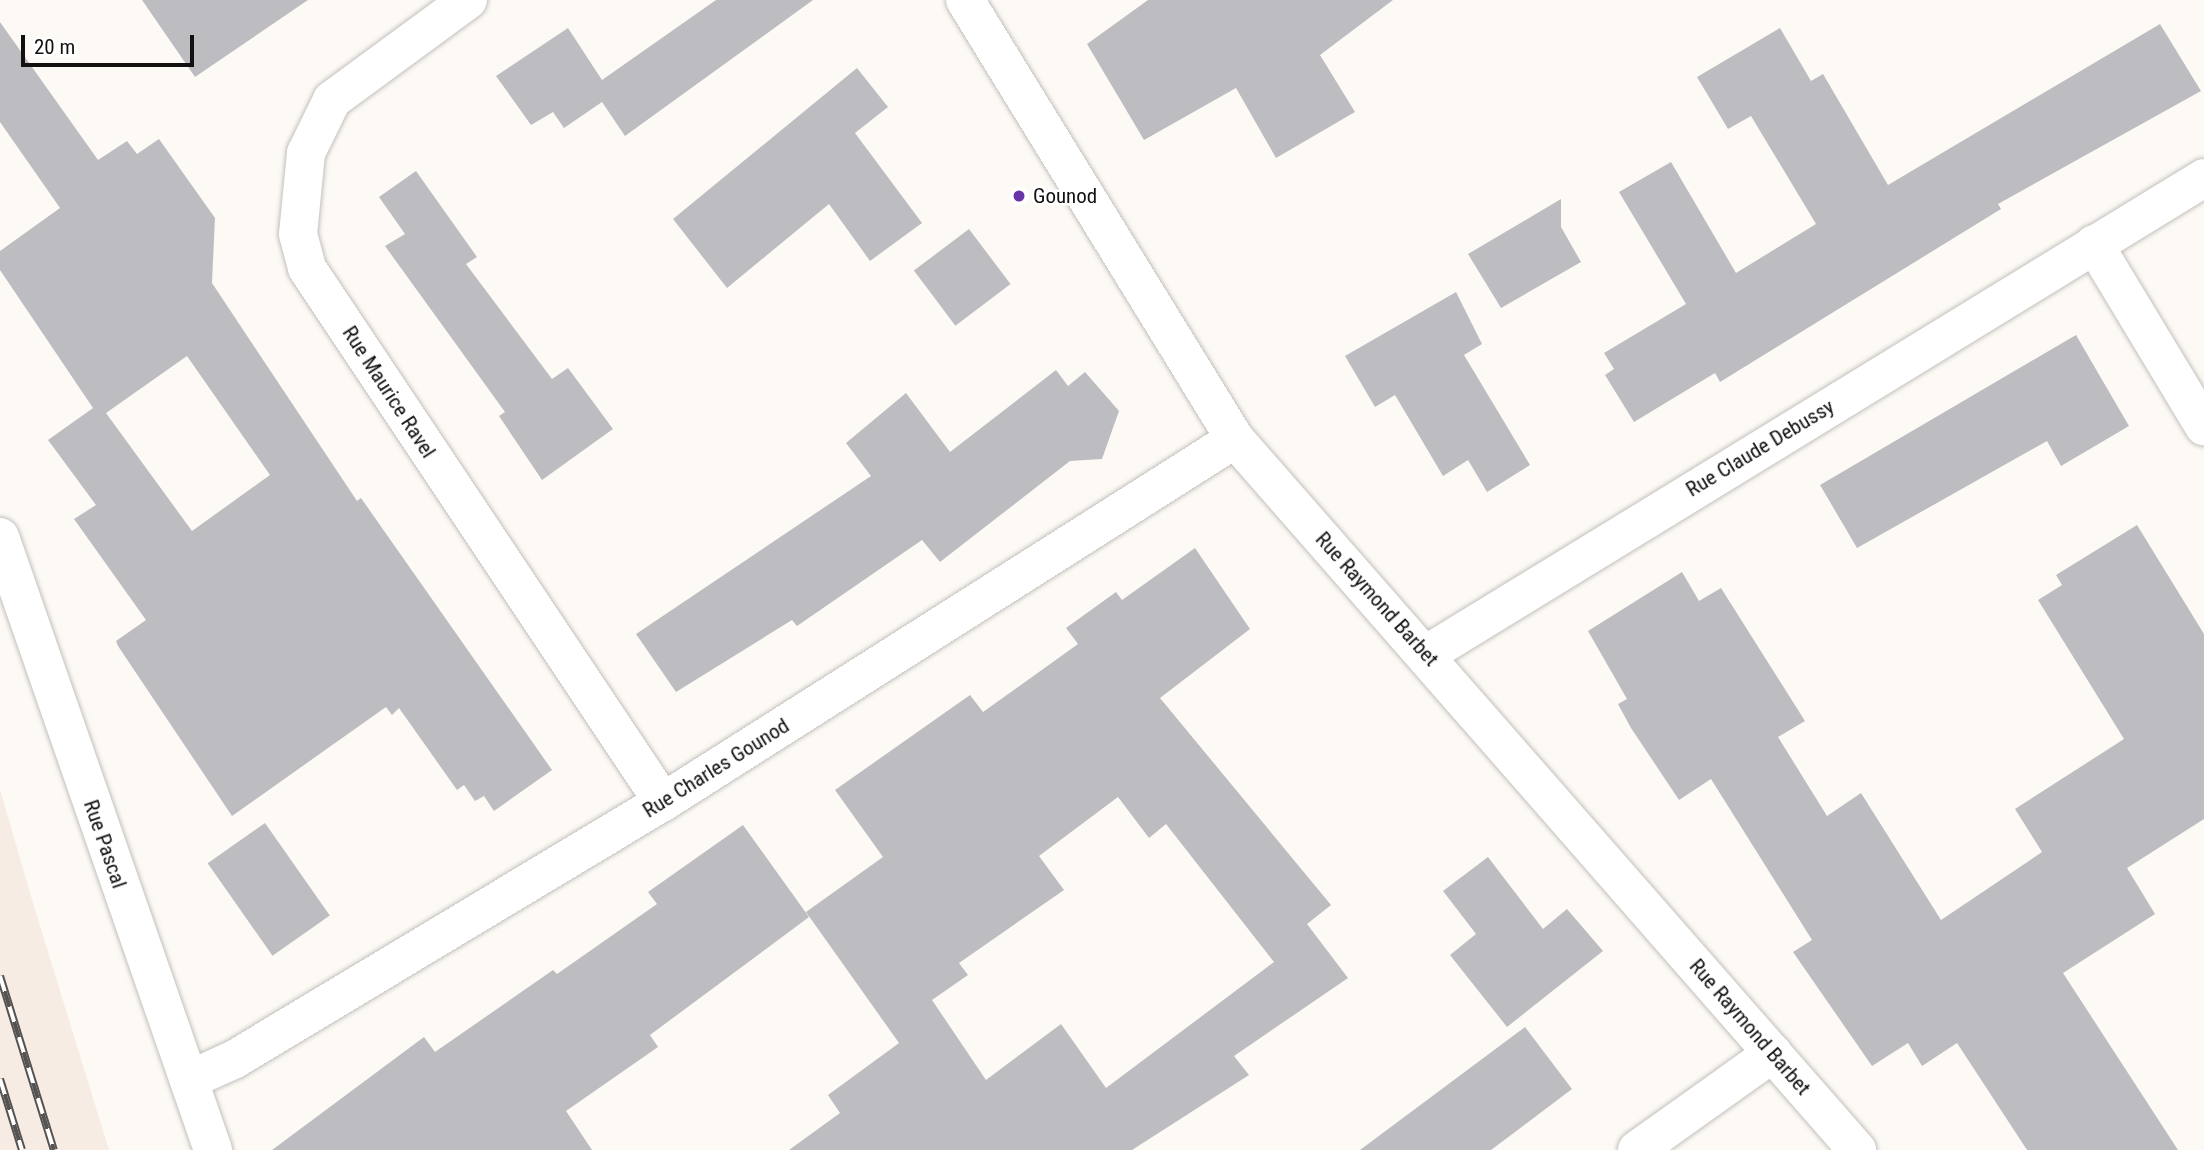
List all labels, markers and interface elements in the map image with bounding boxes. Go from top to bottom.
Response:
scale bar [24,21,198,65]
text: 20 m [34,35,75,59]
place label: Gounod [1033,183,1097,209]
marker: Gounod [1011,188,1027,204]
street label: Rue Maurice Ravel [337,321,441,463]
street label: Rue Claude Debussy [1681,394,1839,502]
street label: Rue Raymond Barbet [1310,527,1444,671]
street label: Rue Charles Gounod [638,713,794,823]
street label: Rue Pascal [78,797,132,891]
street label: Rue Raymond Barbet [1684,954,1816,1100]

